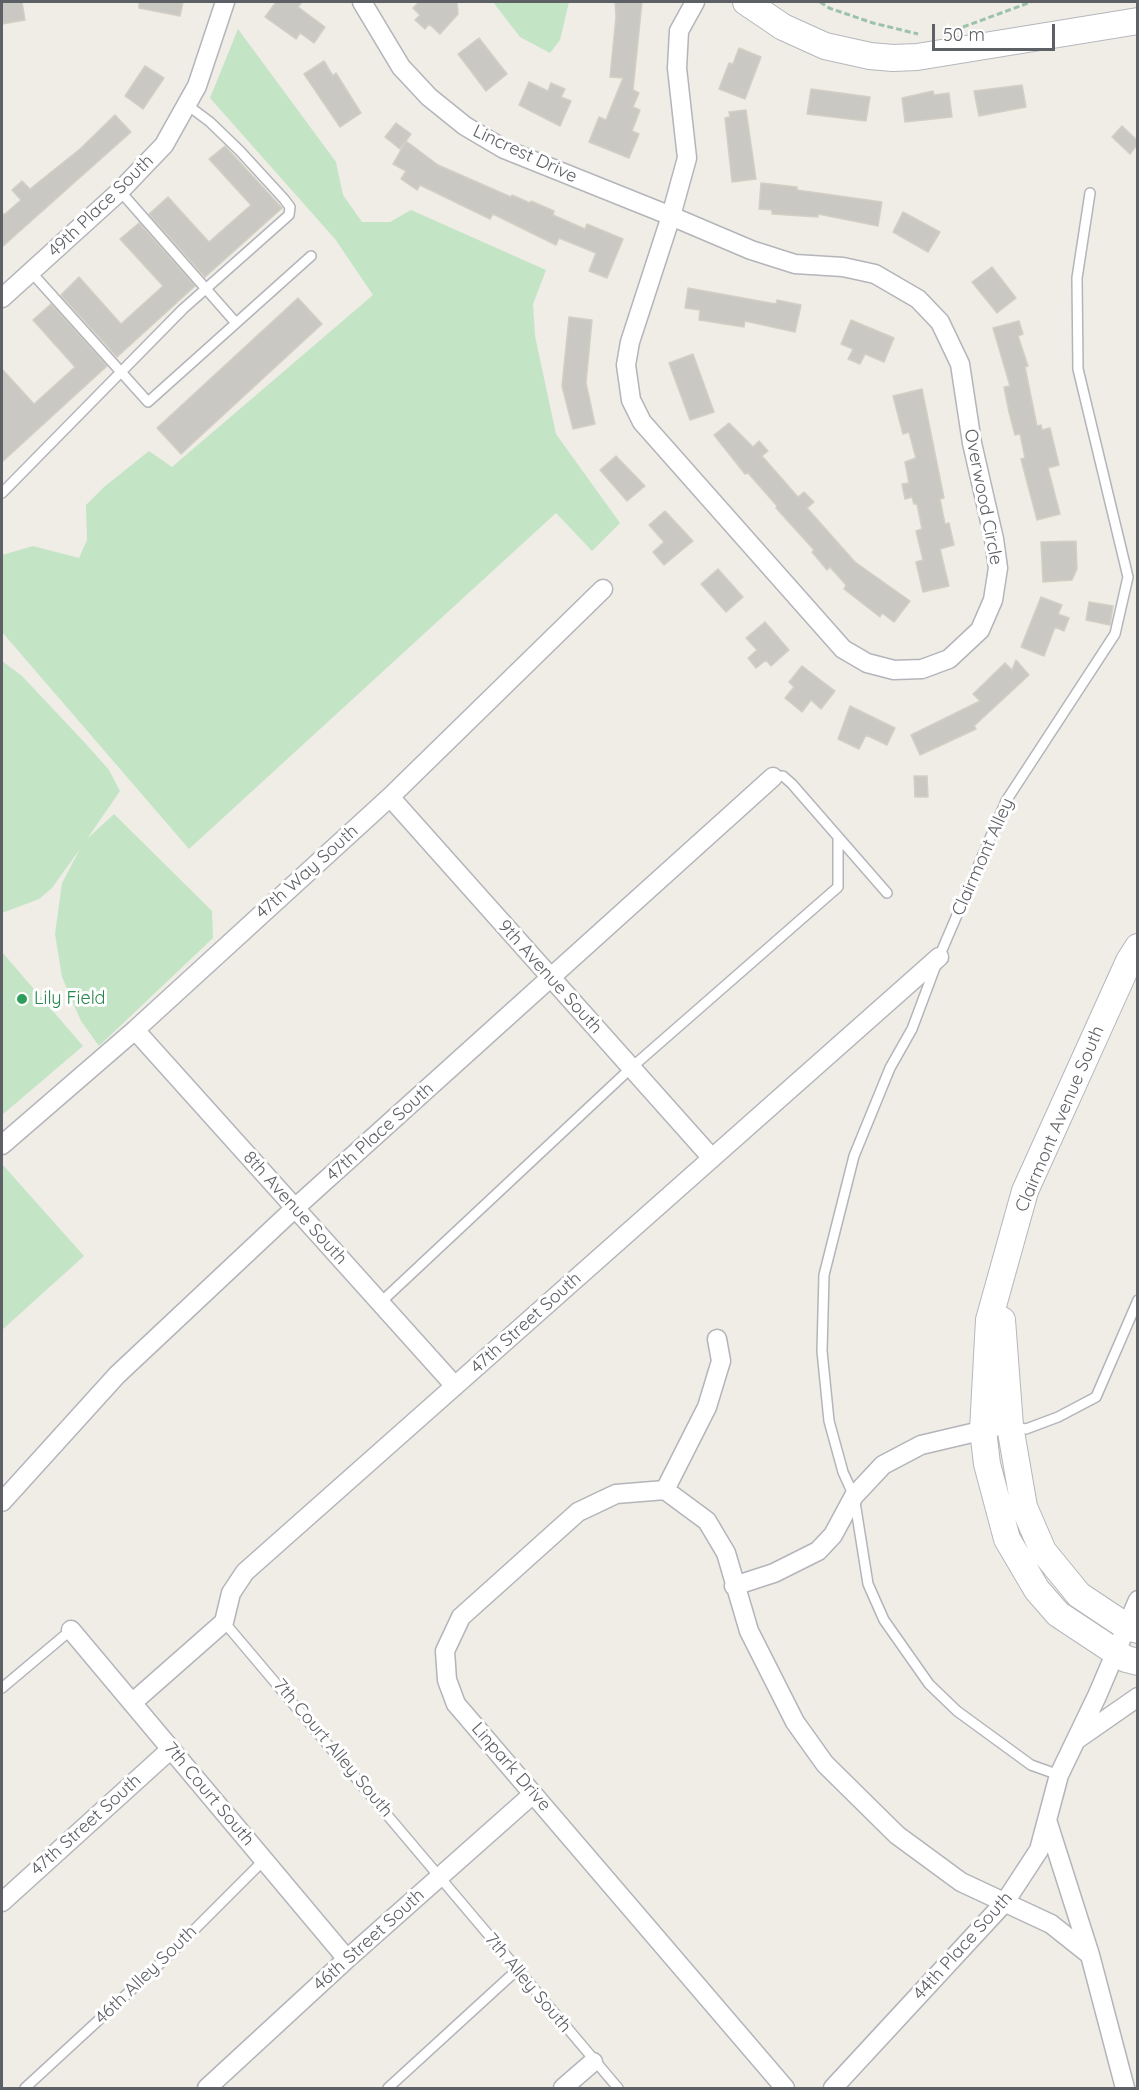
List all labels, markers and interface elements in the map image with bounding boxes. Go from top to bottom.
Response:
scale bar [935,12,1058,50]
text: 50 m [943,23,985,46]
street label: Lincrest Drive [469,120,581,188]
street label: 49th Place South [44,150,158,262]
street label: Overwood Circle [959,427,1007,567]
street label: Clairmont Alley [947,795,1019,919]
street label: 47th Way South [251,820,363,924]
street label: 9th Avenue South [493,916,607,1038]
place label: Lily Field [34,988,106,1010]
marker: Lily Field [15,992,29,1006]
street label: Clairmont Avenue South [1011,1023,1109,1215]
street label: 47th Place South [322,1078,438,1186]
street label: 8th Avenue South [238,1147,352,1269]
street label: 47th Street South [466,1268,586,1378]
street label: 7th Court Alley South [269,1674,397,1822]
street label: Linpark Drive [467,1718,555,1816]
street label: 7th Court South [159,1738,259,1850]
street label: 47th Street South [26,1770,146,1880]
street label: 46th Street South [309,1884,429,1996]
street label: 44th Place South [909,1888,1017,2004]
street label: 46th Alley South [91,1921,201,2029]
street label: 7th Alley South [480,1929,576,2037]

